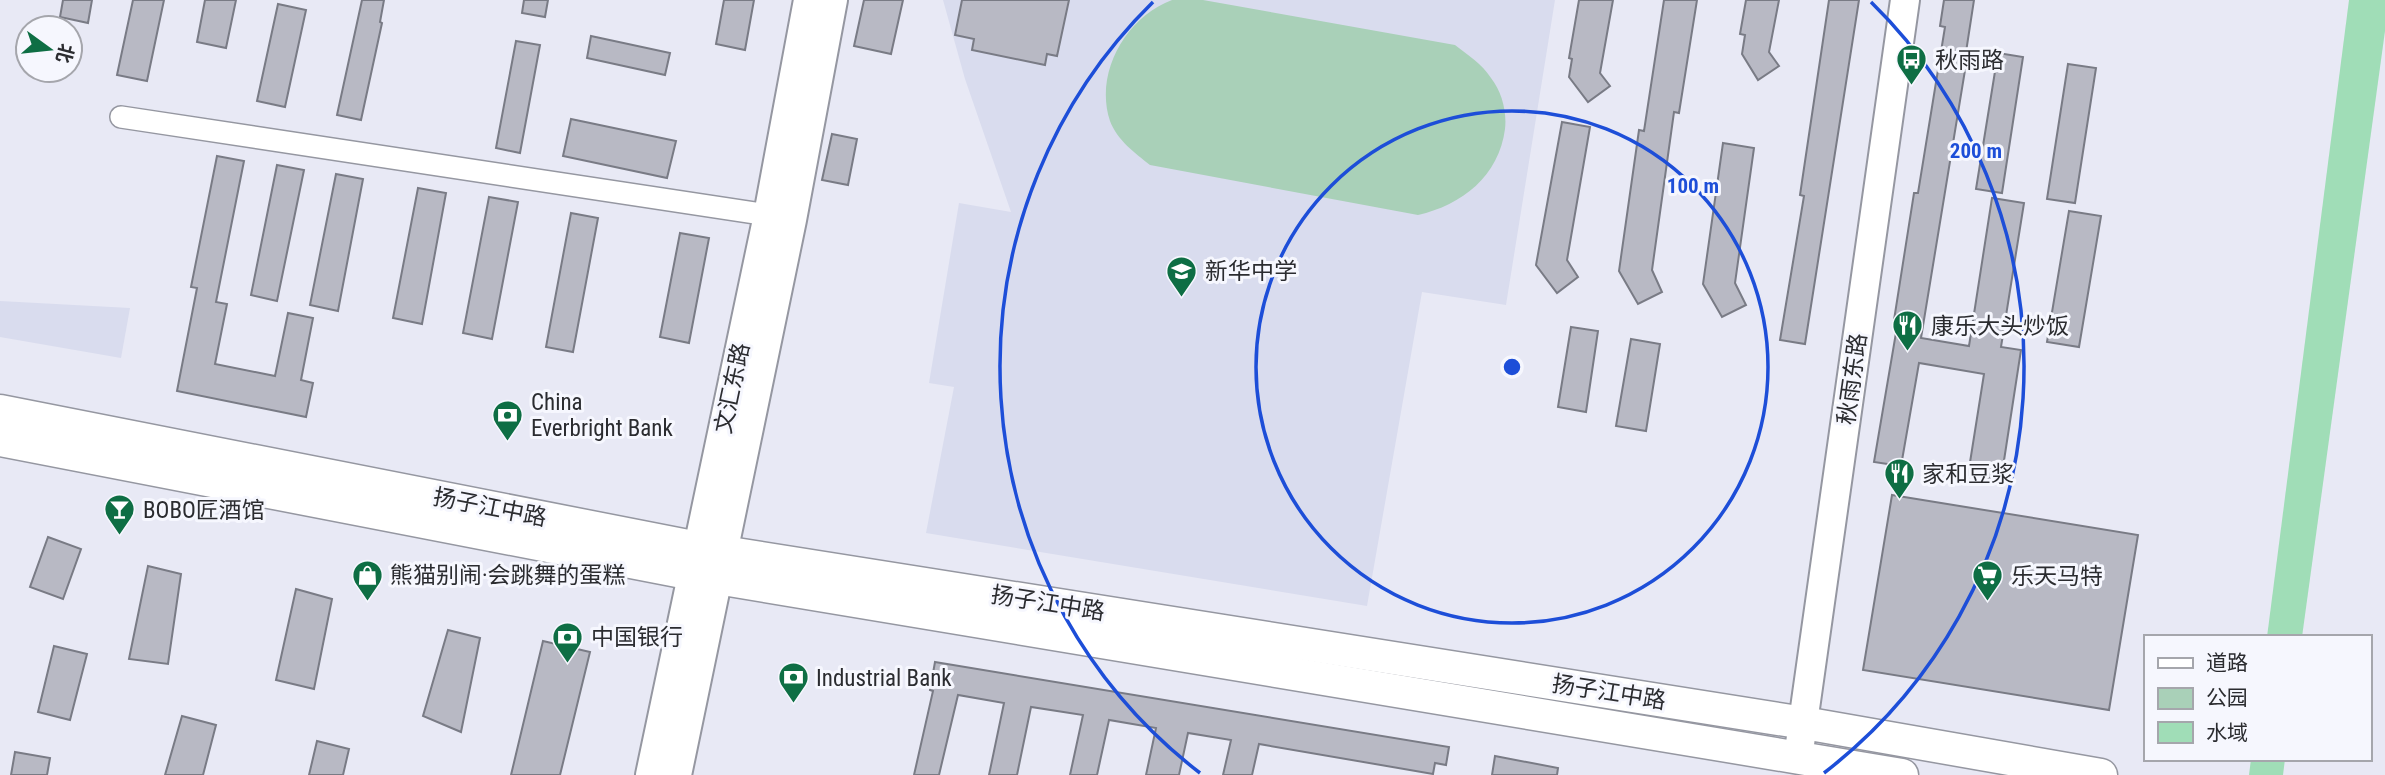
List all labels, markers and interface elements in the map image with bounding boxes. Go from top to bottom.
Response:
north arrow [14,14,84,84]
text: 北 [51,41,79,65]
bus stop icon: 秋雨路 [1895,43,1929,87]
place label: 秋雨路 [1935,47,2004,74]
text: 200 m [1950,139,2002,163]
text: 100 m [1667,174,1719,198]
school or university icon: 新华中学 [1165,254,1199,298]
place label: 新华中学 [1205,258,1297,285]
restaurant icon: 康乐大头炒饭 [1891,309,1925,353]
place label: 康乐大头炒饭 [1931,313,2069,340]
street label: 秋雨东路 [1833,332,1872,427]
street label: 文汇东路 [710,340,755,436]
centre of rings [1500,355,1524,379]
place label: China Everbright Bank [531,389,673,442]
bank icon: China Everbright Bank [491,398,525,442]
restaurant icon: 家和豆浆 [1882,457,1916,501]
place label: 家和豆浆 [1922,461,2014,488]
street label: 扬子江中路 [431,483,549,532]
bar icon: BOBO匠酒馆 [103,493,137,537]
place label: BOBO匠酒馆 [143,497,265,524]
shop icon: 熊猫别闹·会跳舞的蛋糕 [350,558,384,602]
supermarket icon: 乐天马特 [1971,559,2005,603]
place label: 熊猫别闹·会跳舞的蛋糕 [390,562,626,589]
place label: 乐天马特 [2011,563,2103,590]
street label: 扬子江中路 [989,581,1107,626]
bank icon: 中国银行 [551,620,585,664]
place label: 中国银行 [591,624,683,651]
legend [2144,635,2371,761]
text: 道路 [2206,651,2248,675]
bank icon: Industrial Bank [776,661,810,705]
place label: Industrial Bank [816,665,952,692]
street label: 扬子江中路 [1550,670,1668,715]
text: 公园 [2206,686,2248,710]
text: 水域 [2206,721,2248,745]

